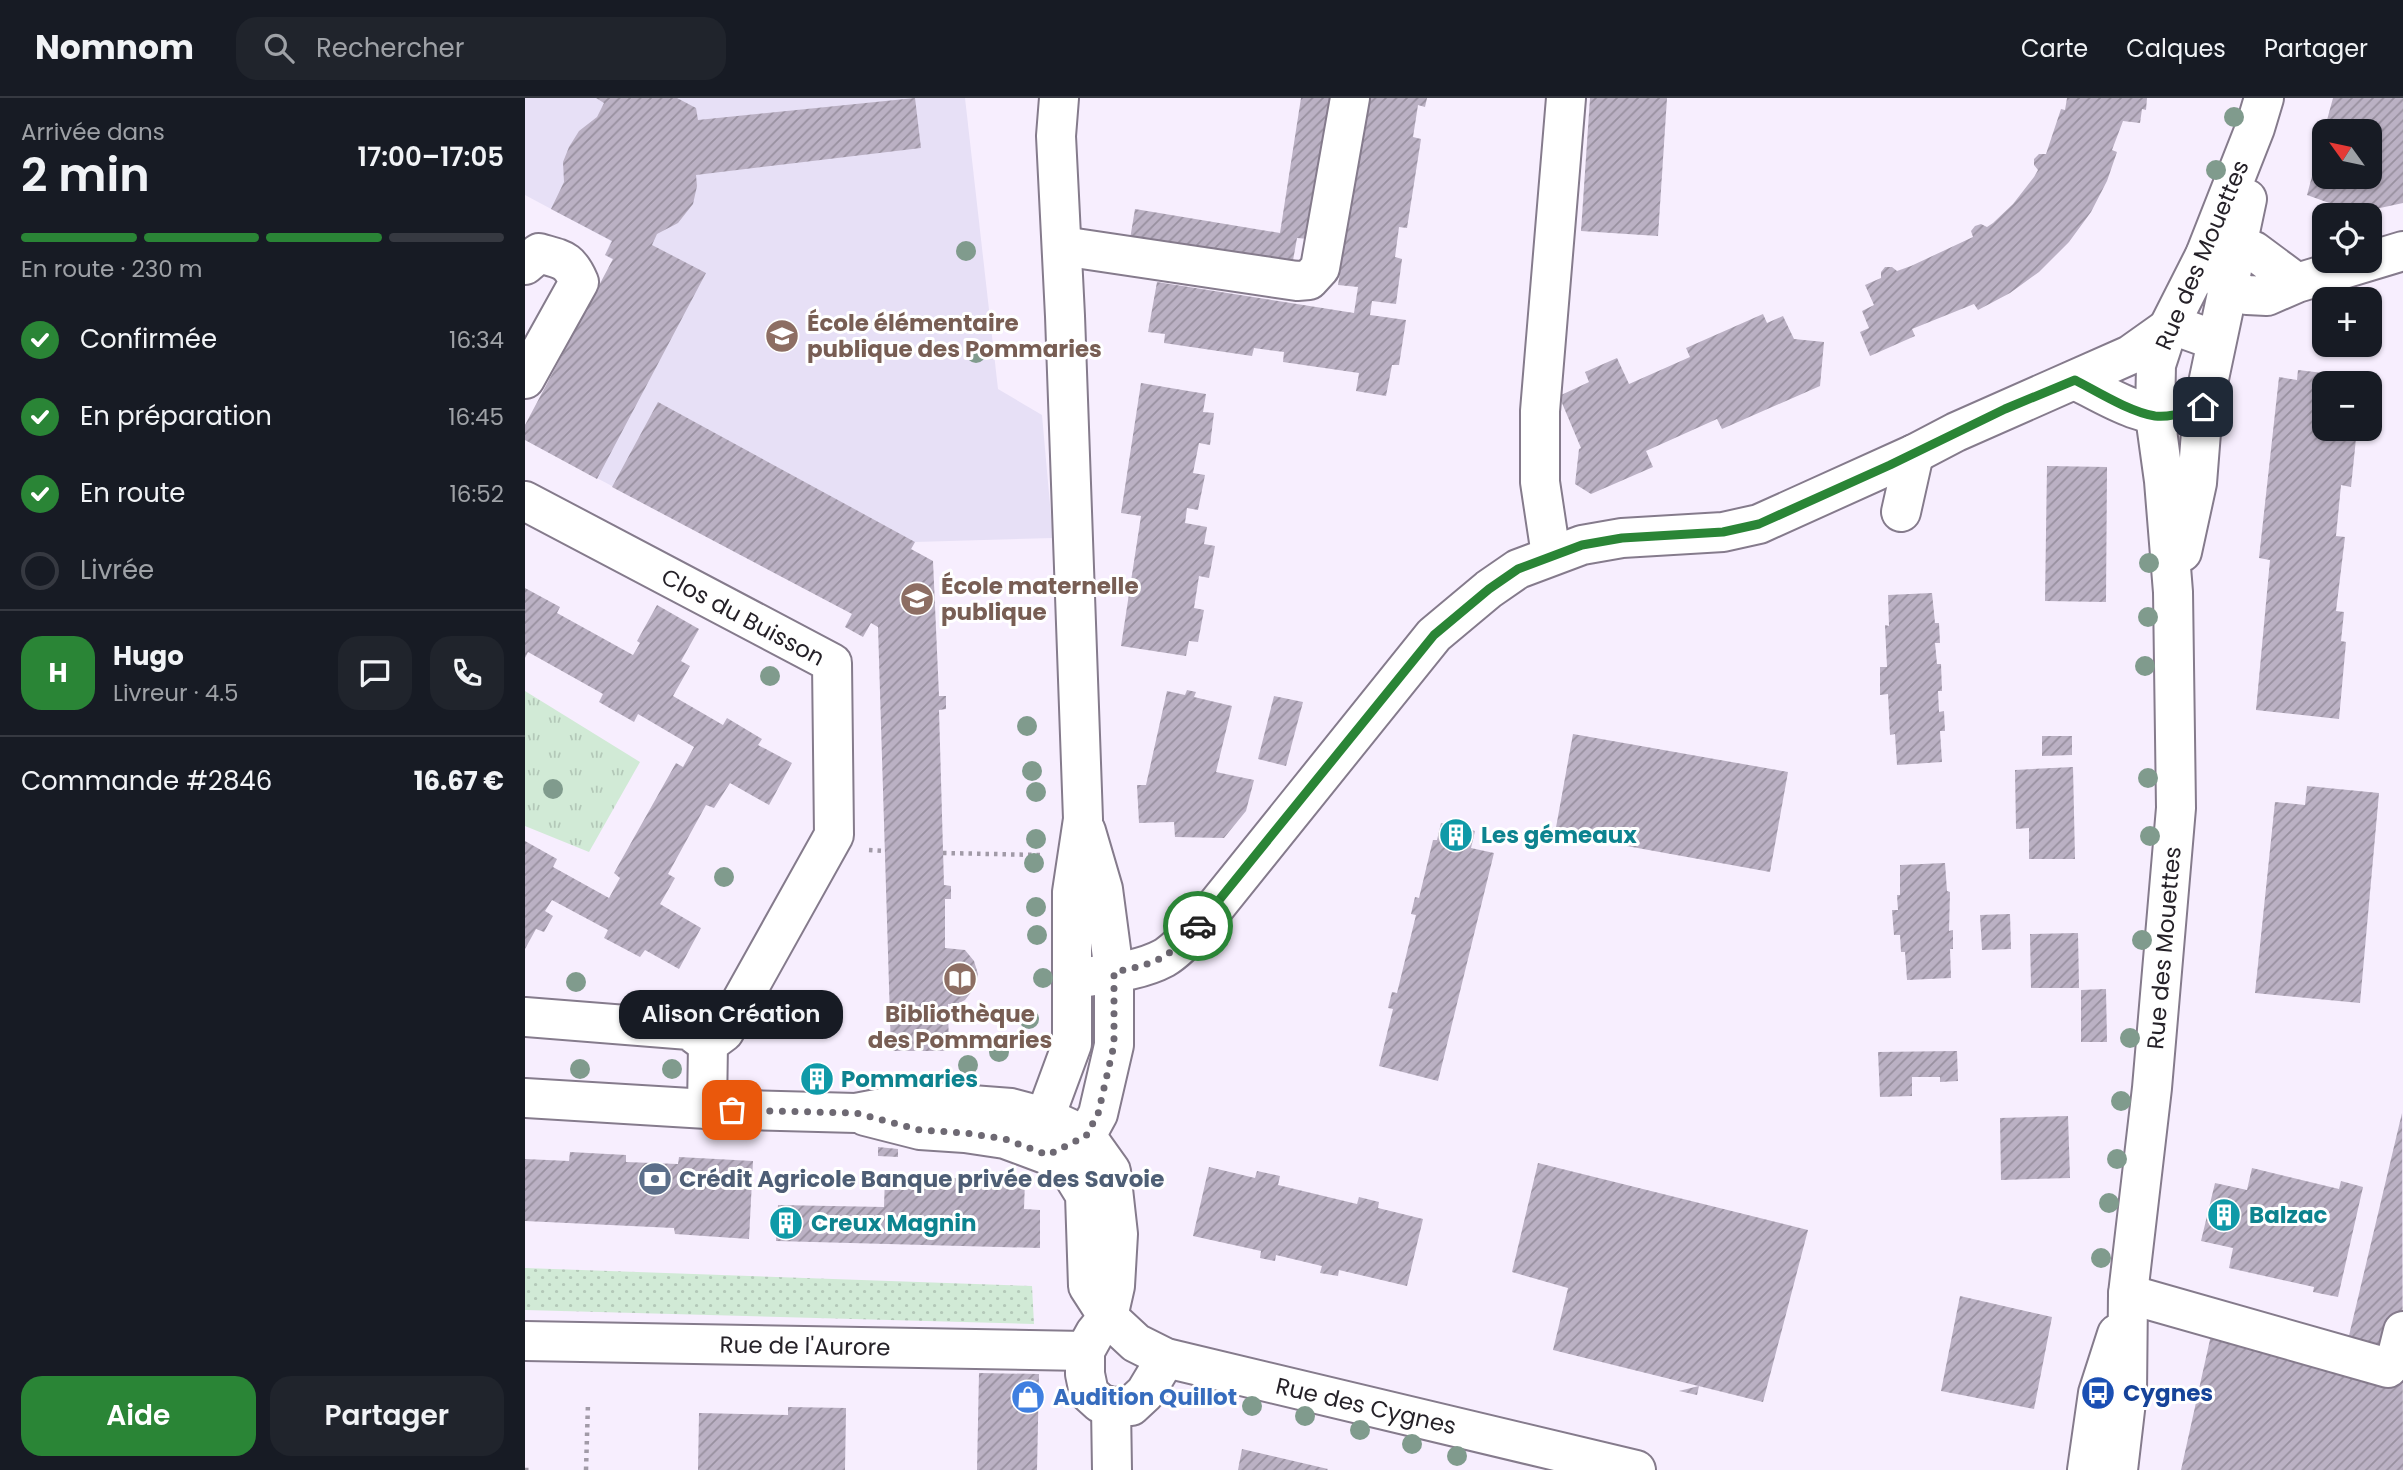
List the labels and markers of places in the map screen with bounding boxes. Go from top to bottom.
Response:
place label: École élémentaire publique des Pommaries [807,307,1102,365]
school or university icon: École élémentaire publique des Pommaries [763,317,801,355]
pin [2173,377,2233,437]
place label: École maternelle publique [941,570,1139,628]
school or university icon: École maternelle publique [898,580,936,618]
building icon: Les gémeaux [1437,816,1475,854]
place label: Les gémeaux [1481,819,1637,851]
library icon: Bibliothèque des Pommaries [941,960,979,998]
callout: Alison Création [620,991,844,1040]
place label: Bibliothèque des Pommaries [868,998,1052,1056]
building icon: Pommaries [798,1060,836,1098]
place label: Pommaries [841,1063,978,1095]
pin [702,1080,762,1140]
bank icon: Crédit Agricole Banque privée des Savoie [636,1160,674,1198]
place label: Crédit Agricole Banque privée des Savoie [679,1163,1164,1195]
building icon: Balzac [2205,1196,2243,1234]
place label: Balzac [2249,1199,2328,1231]
building icon: Creux Magnin [767,1204,805,1242]
place label: Creux Magnin [811,1207,977,1239]
bus stop icon: Cygnes [2079,1374,2117,1412]
place label: Cygnes [2123,1377,2213,1409]
shop icon: Audition Quillot [1009,1378,1047,1416]
place label: Audition Quillot [1053,1381,1237,1413]

